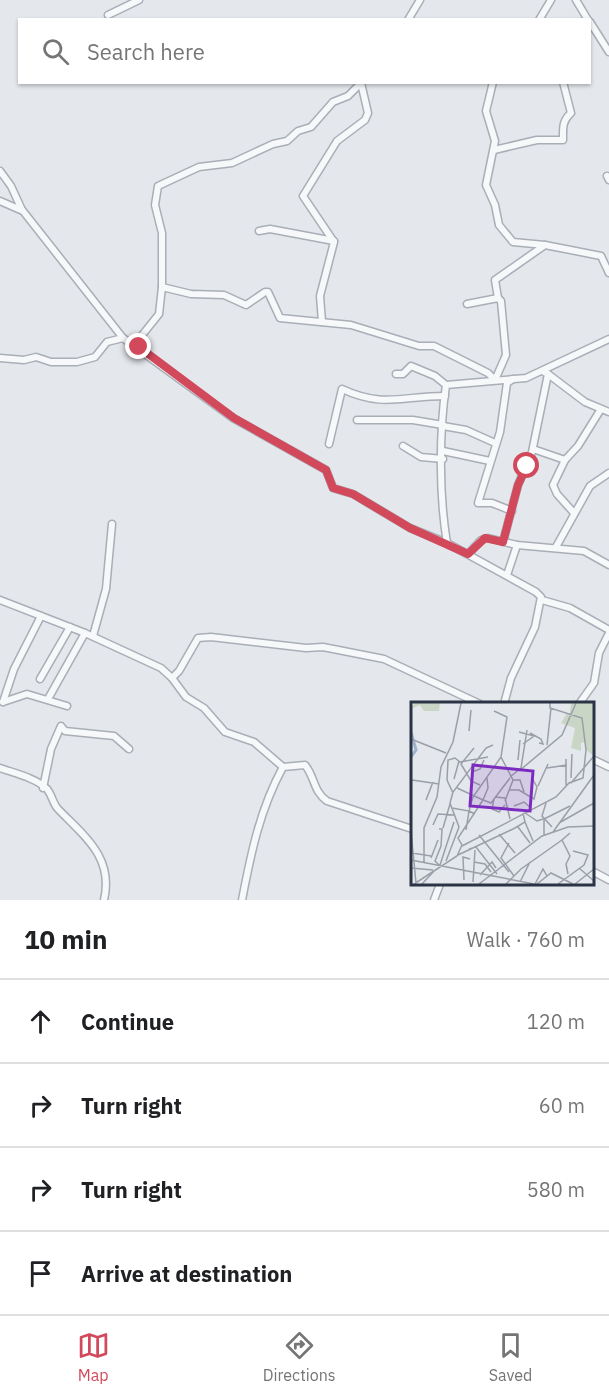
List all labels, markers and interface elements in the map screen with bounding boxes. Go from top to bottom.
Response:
search box [18,18,591,84]
icon: search [39,35,72,68]
text: Search here [87,37,205,66]
route end [125,333,151,359]
route start [513,452,539,478]
inset map [411,702,594,885]
text: 10 min [24,922,108,956]
text: Walk · 760 m [467,926,585,953]
icon: ahead [24,1005,57,1038]
text: Continue [81,1007,174,1036]
text: 120 m [527,1008,585,1035]
icon: right [24,1089,57,1122]
text: Turn right [81,1091,182,1120]
text: 60 m [539,1092,585,1119]
icon: right [24,1173,57,1206]
text: Turn right [81,1175,182,1204]
text: 580 m [527,1176,585,1203]
icon: arrive [24,1257,57,1290]
text: Arrive at destination [81,1259,292,1288]
tab: Map [77,1329,110,1385]
tab: Directions [263,1329,336,1385]
tab: Saved [489,1329,532,1385]

